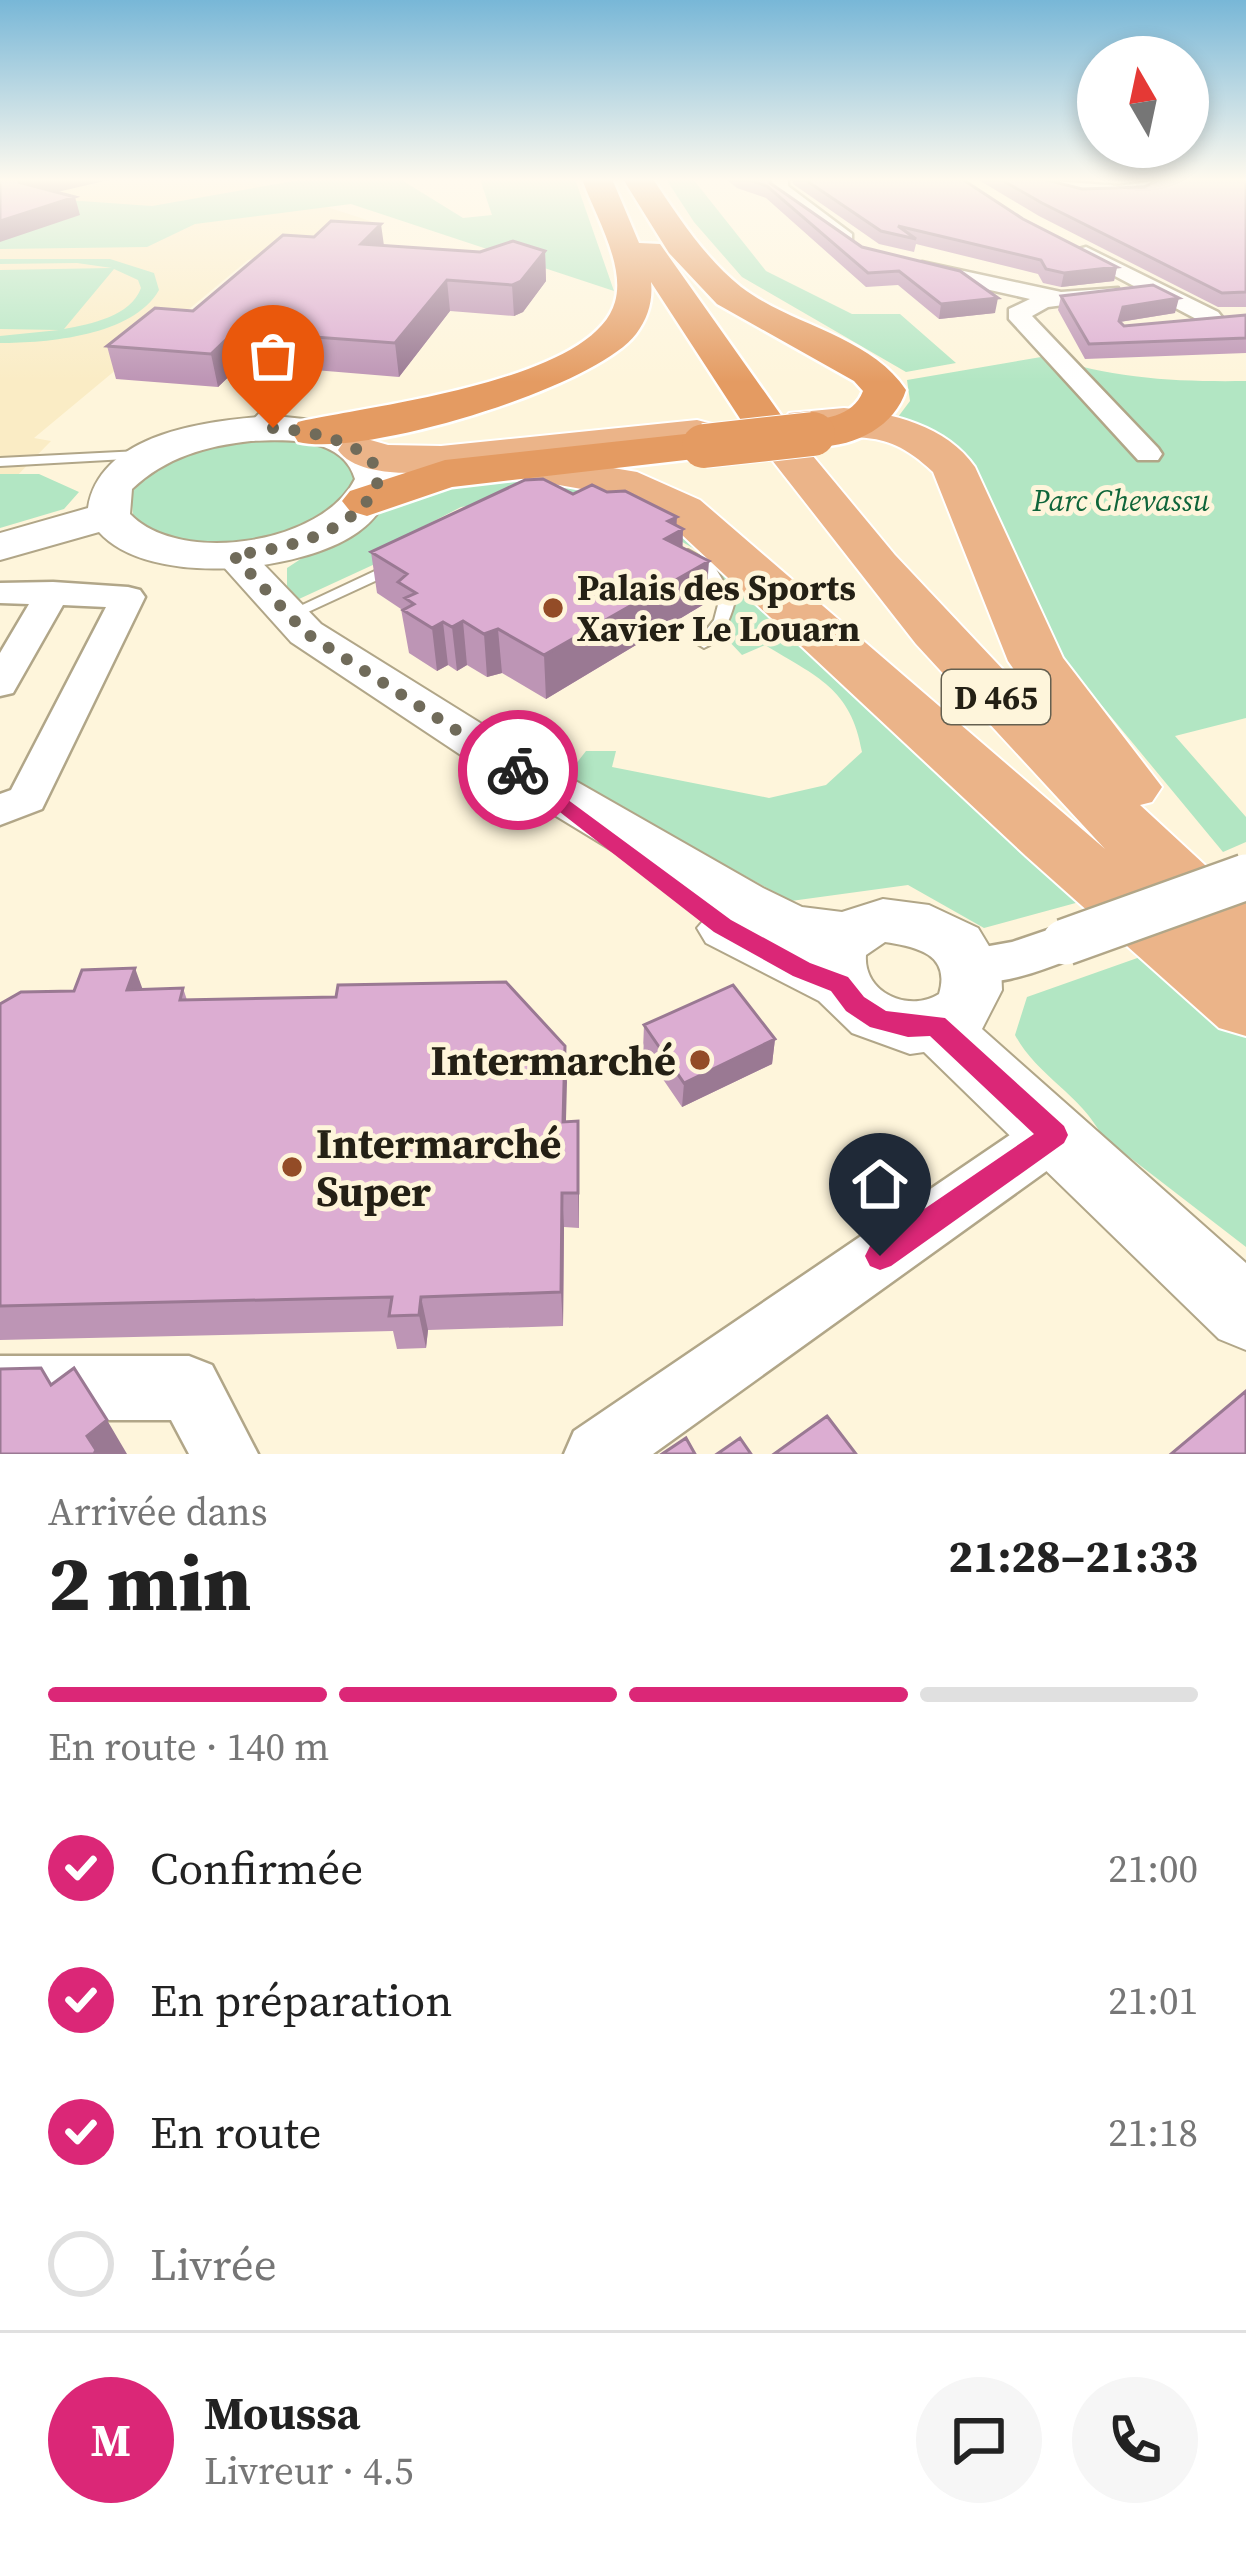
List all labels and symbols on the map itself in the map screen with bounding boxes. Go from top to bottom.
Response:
north arrow [1077,36,1209,168]
pin [222,305,324,428]
park label: Parc Chevassu [1031,480,1210,521]
place label: Palais des Sports Xavier Le Louarn [577,563,860,653]
marker: Palais des Sports Xavier Le Louarn [540,595,566,621]
road number: D 465 [942,670,1050,724]
courier [458,710,578,830]
place label: Intermarché [431,1031,676,1089]
marker: Intermarché [687,1047,713,1073]
place label: Intermarché Super [316,1114,561,1220]
pin [829,1133,931,1256]
marker: Intermarché Super [279,1154,305,1180]

